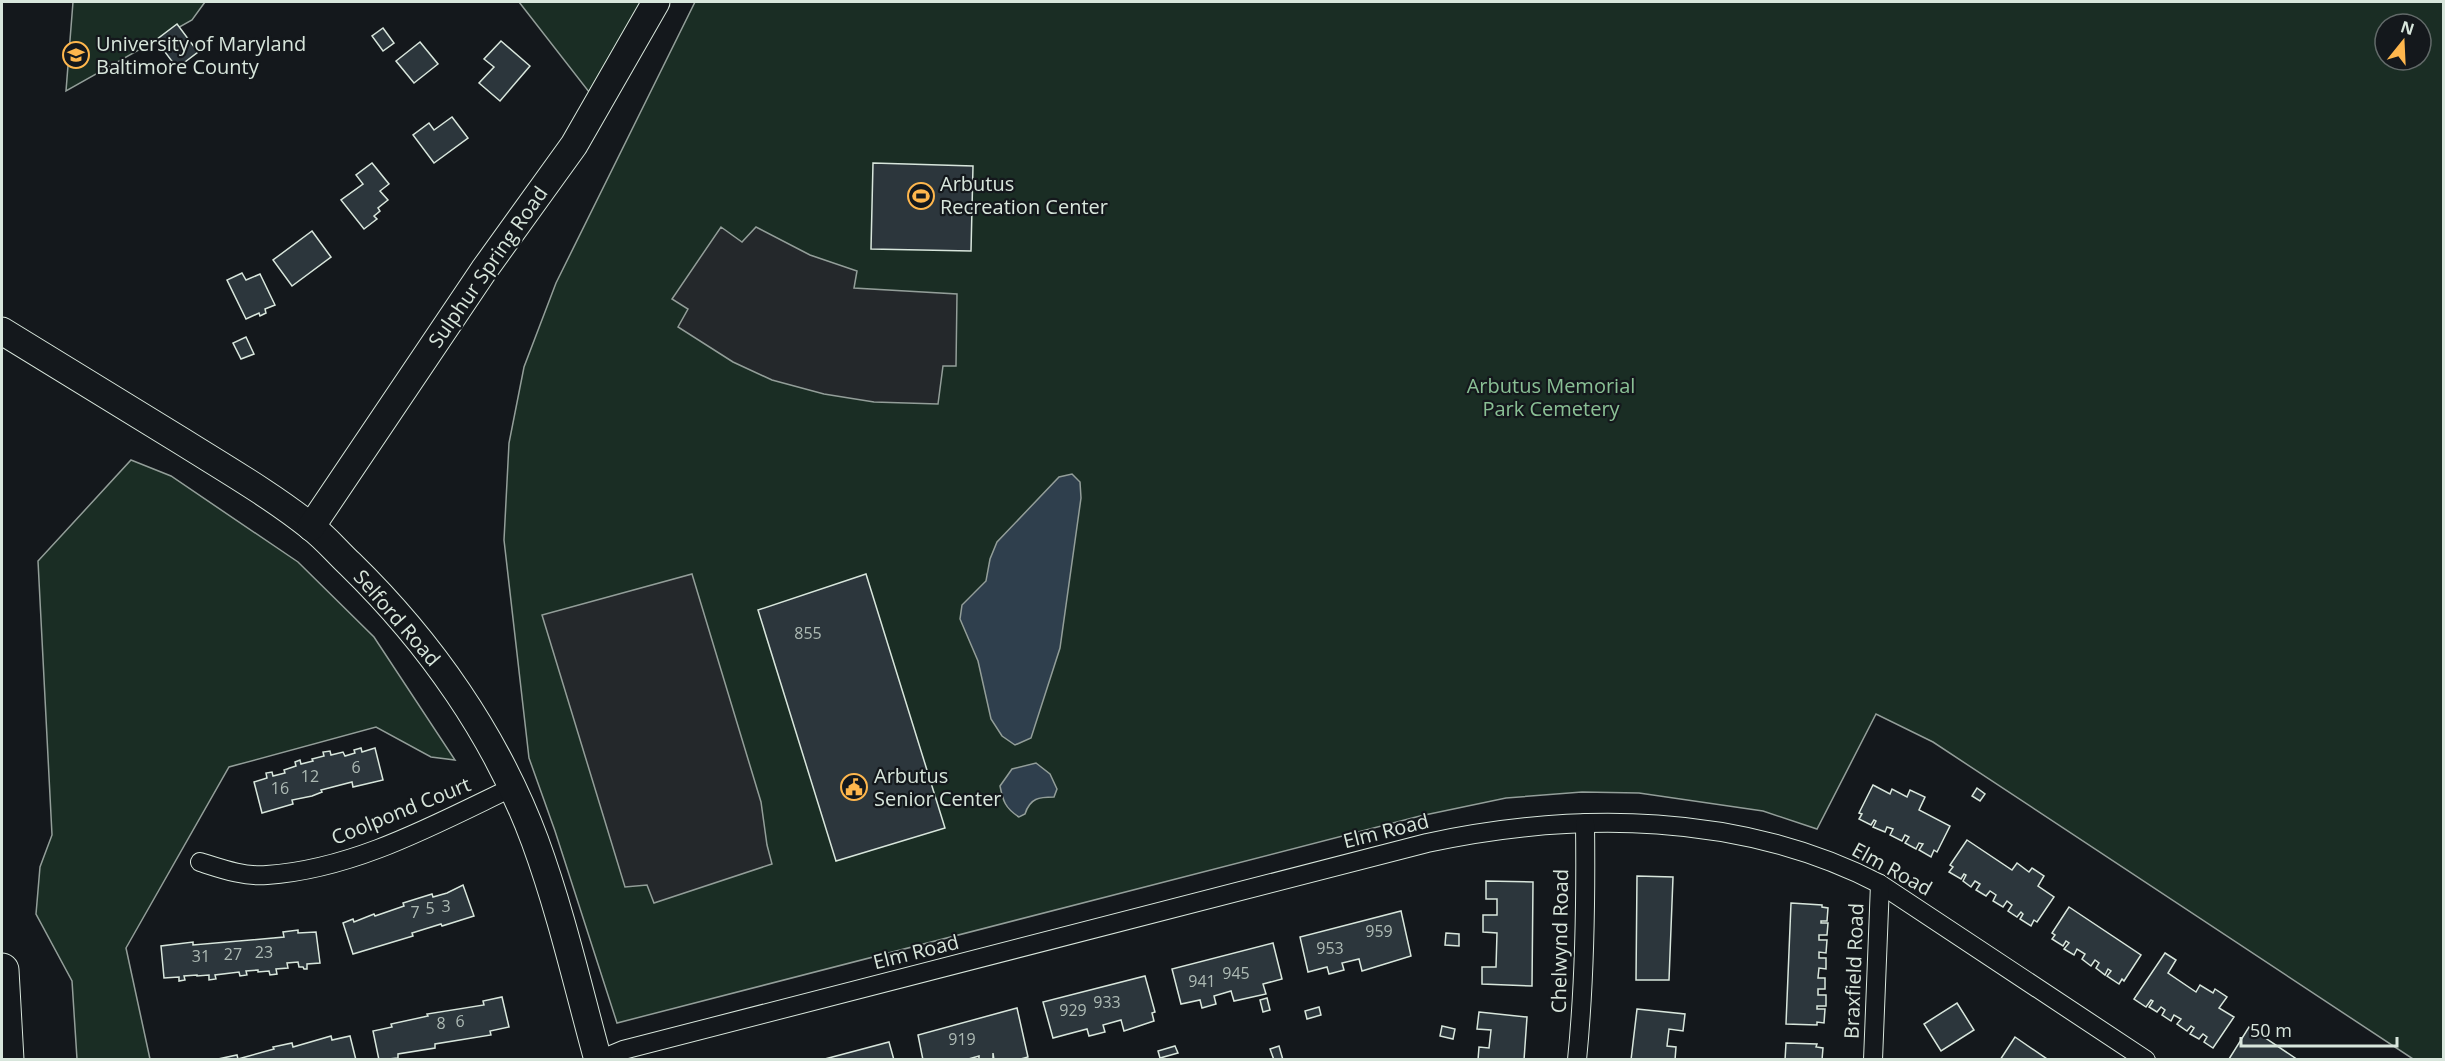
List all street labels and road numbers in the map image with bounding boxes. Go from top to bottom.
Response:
street label: Sulphur Spring Road [422,181,553,353]
street label: Selford Road [348,564,447,672]
street label: Coolpond Court [327,770,474,851]
street label: Elm Road [1340,807,1432,854]
street label: Elm Road [1847,836,1937,902]
street label: Chelwynd Road [1545,869,1574,1013]
street label: Braxfield Road [1838,903,1869,1039]
street label: Elm Road [870,928,962,975]

